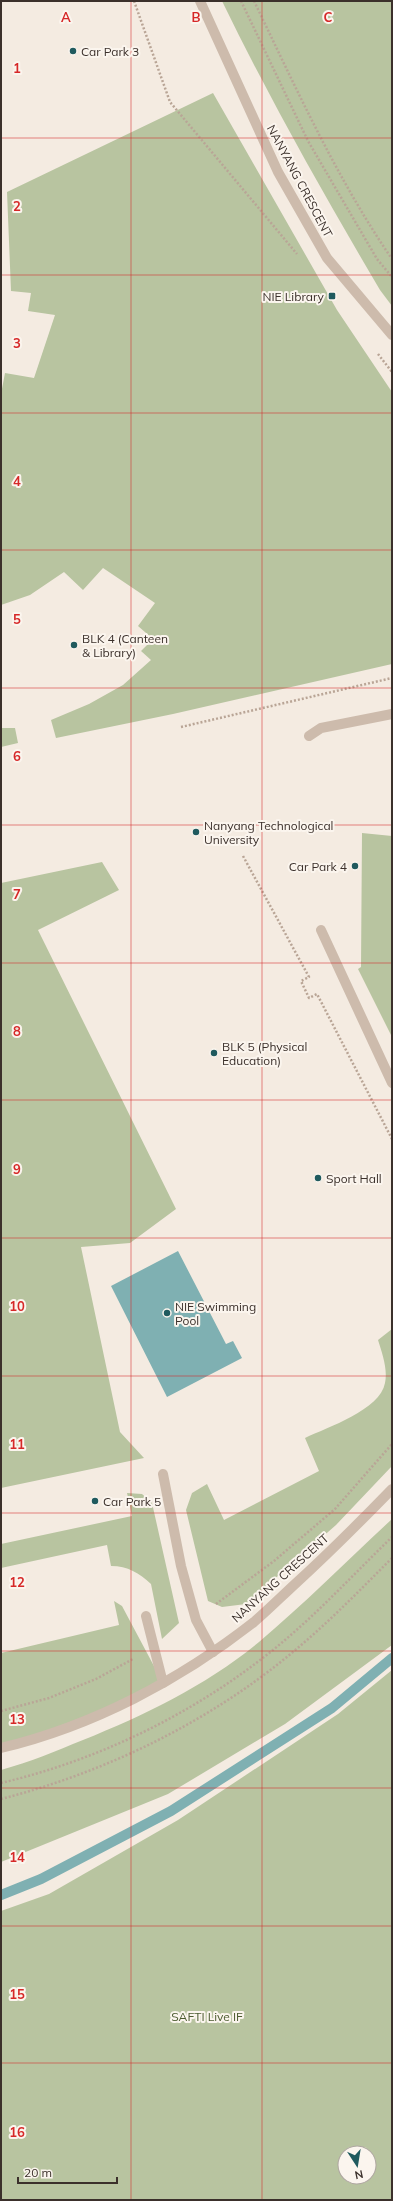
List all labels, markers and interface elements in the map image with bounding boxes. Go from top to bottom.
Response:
text: A [61,9,71,25]
text: B [192,9,201,25]
text: C [324,9,333,25]
place label: Car Park 3 [81,44,139,59]
marker: Car Park 3 [68,46,78,56]
text: 1 [13,60,21,76]
street label: NANYANG CRESCENT [264,122,336,241]
text: 2 [13,198,21,214]
place label: NIE Library [263,289,325,304]
marker: NIE Library [327,291,337,301]
text: 3 [13,335,21,351]
text: 4 [13,473,21,489]
text: 5 [13,611,21,627]
place label: BLK 4 (Canteen & Library) [82,631,168,660]
marker: BLK 4 (Canteen & Library) [69,640,79,650]
text: 6 [13,748,21,764]
place label: Nanyang Technological University [204,818,333,847]
marker: Nanyang Technological University [191,827,201,837]
place label: Car Park 4 [289,859,347,874]
marker: Car Park 4 [350,861,360,871]
text: 7 [13,886,21,902]
text: 8 [13,1023,21,1039]
place label: BLK 5 (Physical Education) [222,1039,307,1068]
marker: BLK 5 (Physical Education) [209,1048,219,1058]
text: 9 [13,1161,21,1177]
place label: Sport Hall [326,1171,382,1186]
marker: Sport Hall [313,1173,323,1183]
text: 10 [9,1298,25,1314]
place label: NIE Swimming Pool [175,1299,256,1328]
marker: NIE Swimming Pool [162,1308,172,1318]
text: 11 [9,1436,25,1452]
place label: Car Park 5 [103,1494,161,1509]
marker: Car Park 5 [90,1496,100,1506]
street label: NANYANG CRESCENT [228,1530,332,1626]
text: 12 [9,1574,25,1590]
text: 13 [9,1711,25,1727]
text: 14 [9,1849,25,1865]
text: 15 [9,1986,25,2002]
park label: SAFTI Live IF [171,2009,243,2024]
text: 16 [9,2124,25,2140]
north arrow [337,2145,377,2185]
scale bar [18,2159,117,2185]
text: 20 m [24,2165,52,2180]
text: N [354,2167,365,2182]

